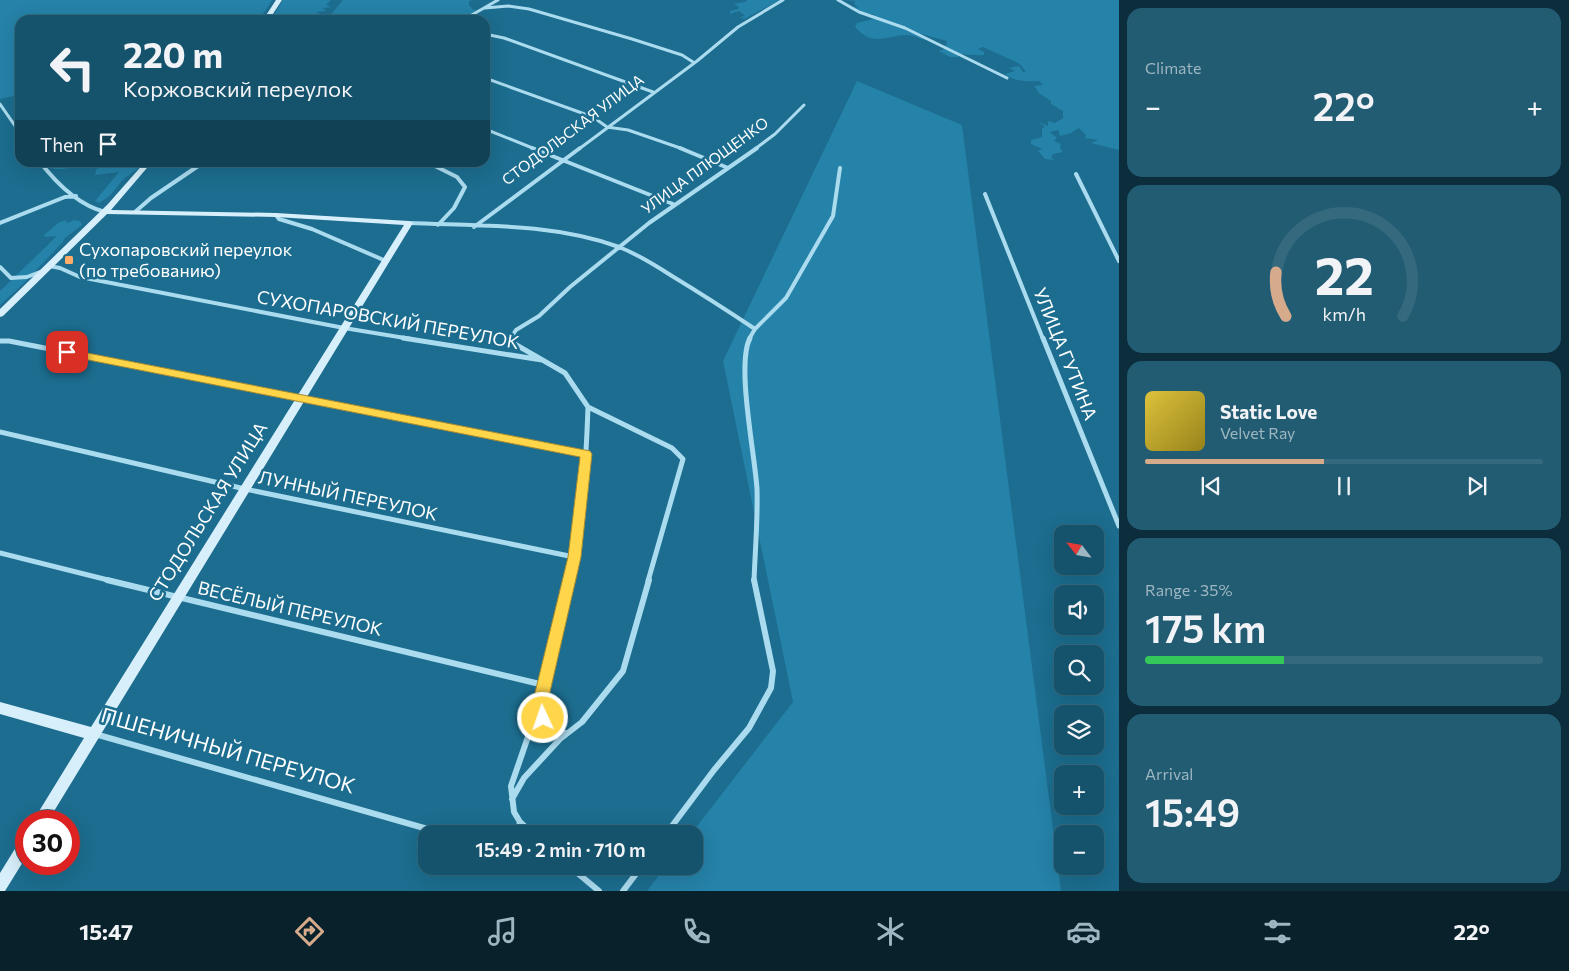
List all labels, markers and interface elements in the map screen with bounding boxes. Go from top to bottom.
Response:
text: 220 m [123,32,223,75]
icon: left [40,35,105,100]
text: Climate [1145,58,1201,77]
street label: СТОДОЛЬСКАЯ УЛИЦА [498,70,647,188]
text: Коржовский переулок [123,75,353,102]
text: 22° [1313,82,1375,129]
text: − [1145,89,1161,123]
text: + [1527,89,1543,123]
street label: УЛИЦА ПЛЮЩЕНКО [637,113,771,217]
icon: arrive [94,130,122,158]
text: Then [40,133,84,156]
place label: Сухопаровский переулок (по требованию) [79,238,293,281]
text: 22 [1314,242,1374,306]
marker: Сухопаровский переулок (по требованию) [63,254,75,266]
street label: УЛИЦА ГУТИНА [1029,284,1102,423]
street label: СУХОПАРОВСКИЙ ПЕРЕУЛОК [255,285,521,353]
text: km/h [1322,303,1366,325]
pin [46,331,88,373]
icon: arrive [53,338,81,366]
text: Static Love [1220,400,1317,423]
street label: СТОДОЛЬСКАЯ УЛИЦА [143,418,271,605]
text: Velvet Ray [1220,423,1295,442]
street label: ЛУННЫЙ ПЕРЕУЛОК [257,465,440,525]
icon: previous [1197,472,1225,500]
icon: pause [1330,472,1358,500]
icon: next [1463,472,1491,500]
north arrow [1054,525,1104,575]
map controls [1054,525,1104,875]
street label: ВЕСЁЛЫЙ ПЕРЕУЛОК [196,576,385,640]
text: Range · 35% [1145,580,1232,599]
button: sound [1054,585,1104,635]
text: 175 km [1145,604,1266,651]
button: search [1054,645,1104,695]
position arrow [516,691,568,743]
street label: ПШЕНИЧНЫЙ ПЕРЕУЛОК [98,701,358,798]
button: layers [1054,705,1104,755]
text: Arrival [1145,764,1193,783]
button: + [1054,765,1104,815]
text: 15:49 [1145,788,1240,835]
speed limit sign: 30 [15,810,80,875]
button: − [1054,825,1104,875]
text: 15:49 · 2 min · 710 m [475,838,646,861]
icon: directions [292,914,327,949]
icon: music [485,914,520,949]
icon: phone [679,914,714,949]
icon: climate [873,914,908,949]
icon: car [1066,914,1101,949]
icon: filters [1260,914,1295,949]
text: 15:47 [79,918,133,945]
text: 22° [1453,918,1490,945]

